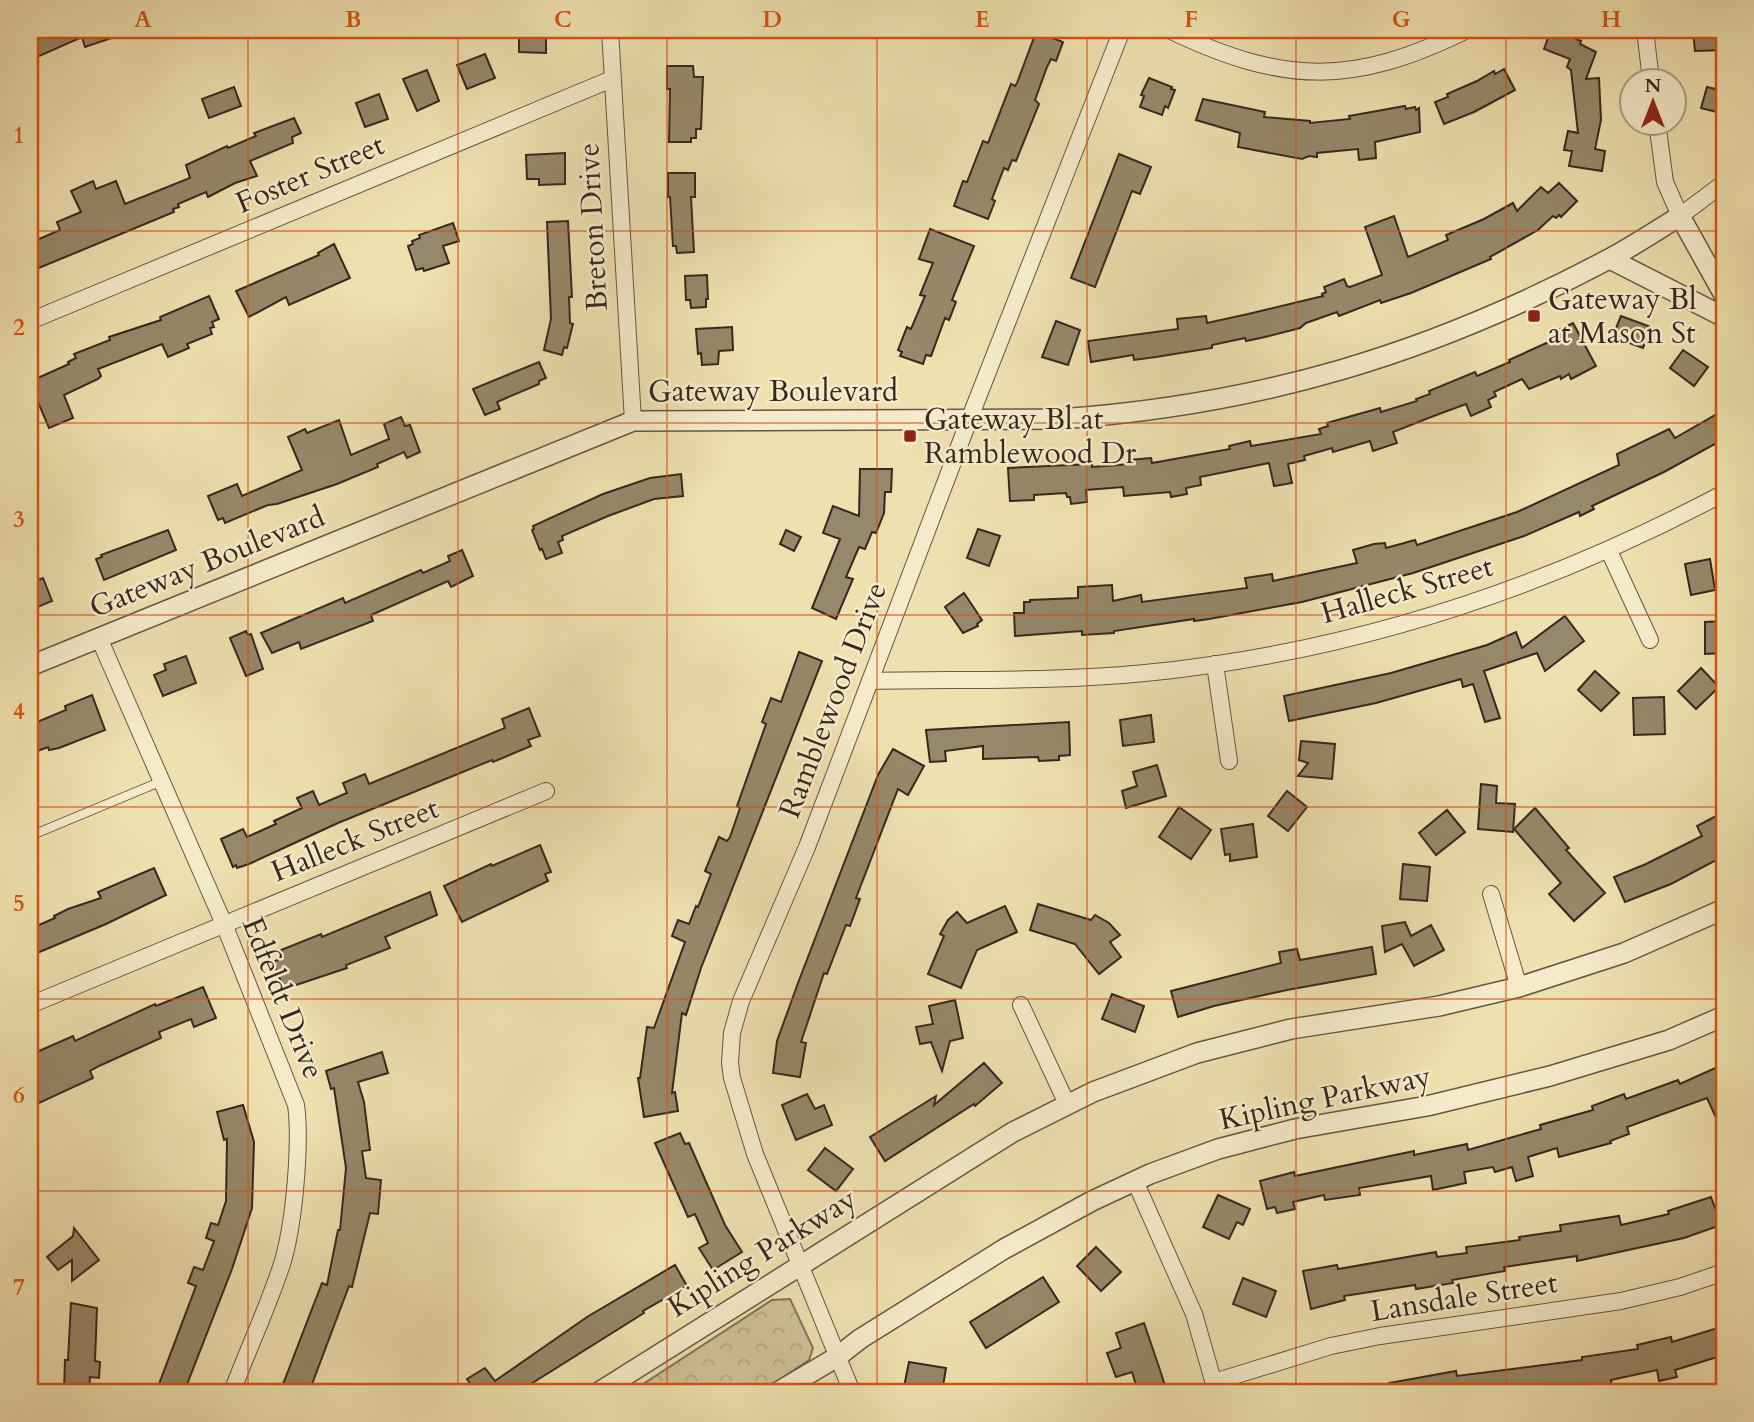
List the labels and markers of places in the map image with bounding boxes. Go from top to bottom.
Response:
place label: Gateway Bl at Mason St [1548,279,1697,354]
marker: Gateway Bl at Mason St [1526,308,1542,324]
place label: Gateway Bl at Ramblewood Dr [924,399,1136,474]
marker: Gateway Bl at Ramblewood Dr [902,428,918,444]

